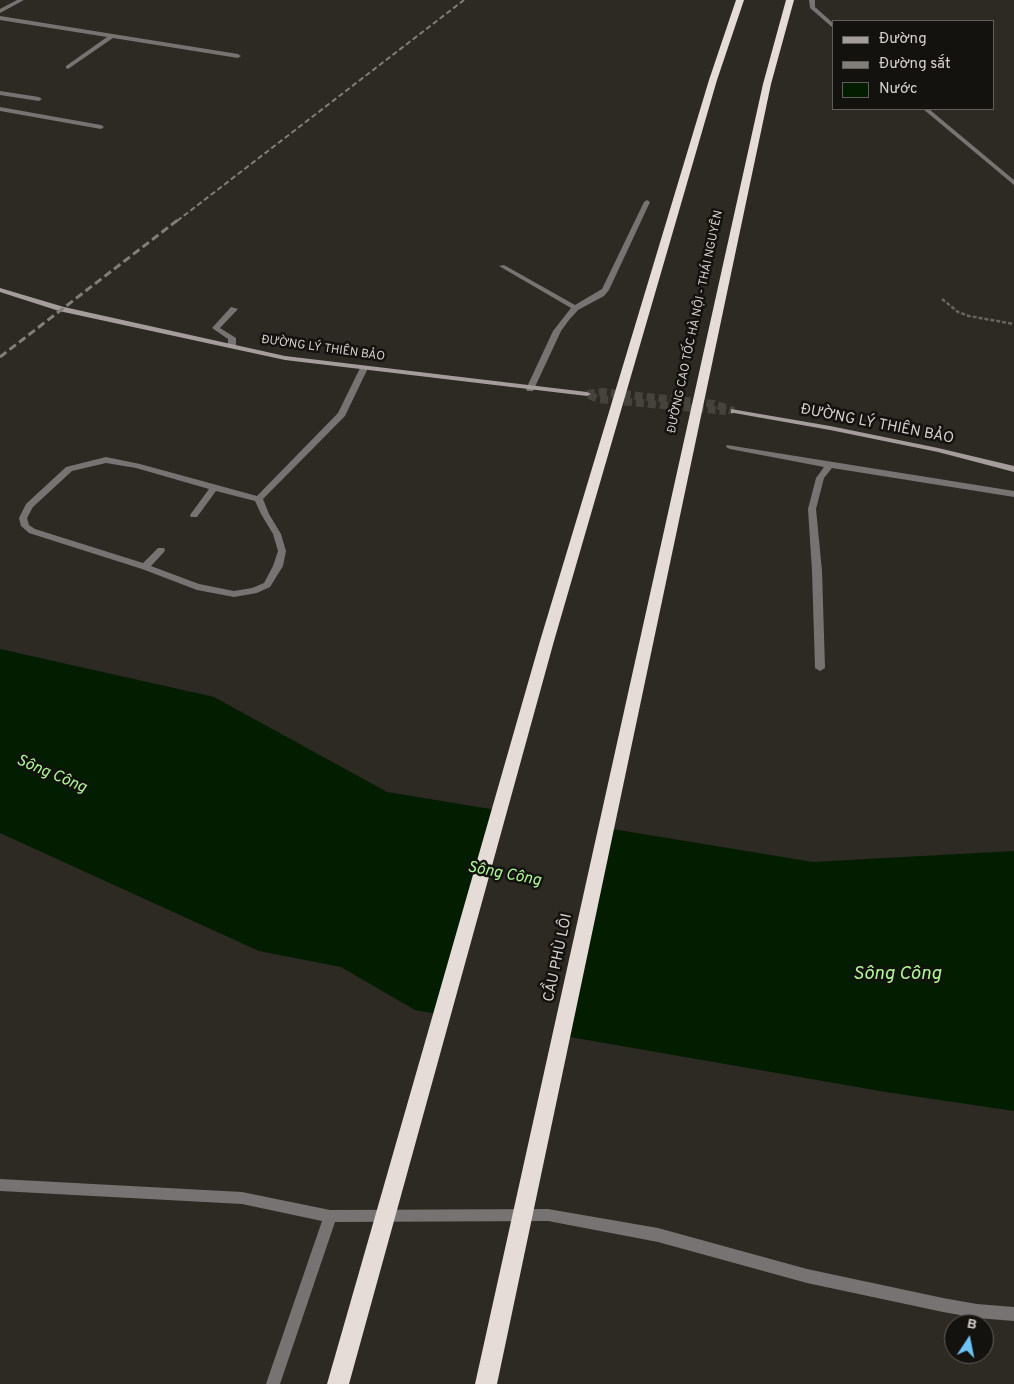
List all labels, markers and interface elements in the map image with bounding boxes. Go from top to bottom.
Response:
legend [832,20,994,110]
text: Đường [879,30,927,49]
text: Đường sắt [879,55,951,74]
text: Nước [879,80,918,99]
street label: ĐƯỜNG CAO TỐC HÀ NỘI - THÁI NGUYÊN [665,209,727,435]
street label: ĐƯỜNG LÝ THIÊN BẢO [260,333,386,365]
street label: ĐƯỜNG LÝ THIÊN BẢO [799,401,955,449]
water label: Sông Công [13,752,89,798]
water label: Sông Công [466,858,542,892]
street label: CẦU PHÙ LÔI [541,912,577,1004]
water label: Sông Công [853,964,941,986]
north arrow [944,1314,994,1364]
text: B [965,1315,978,1334]

